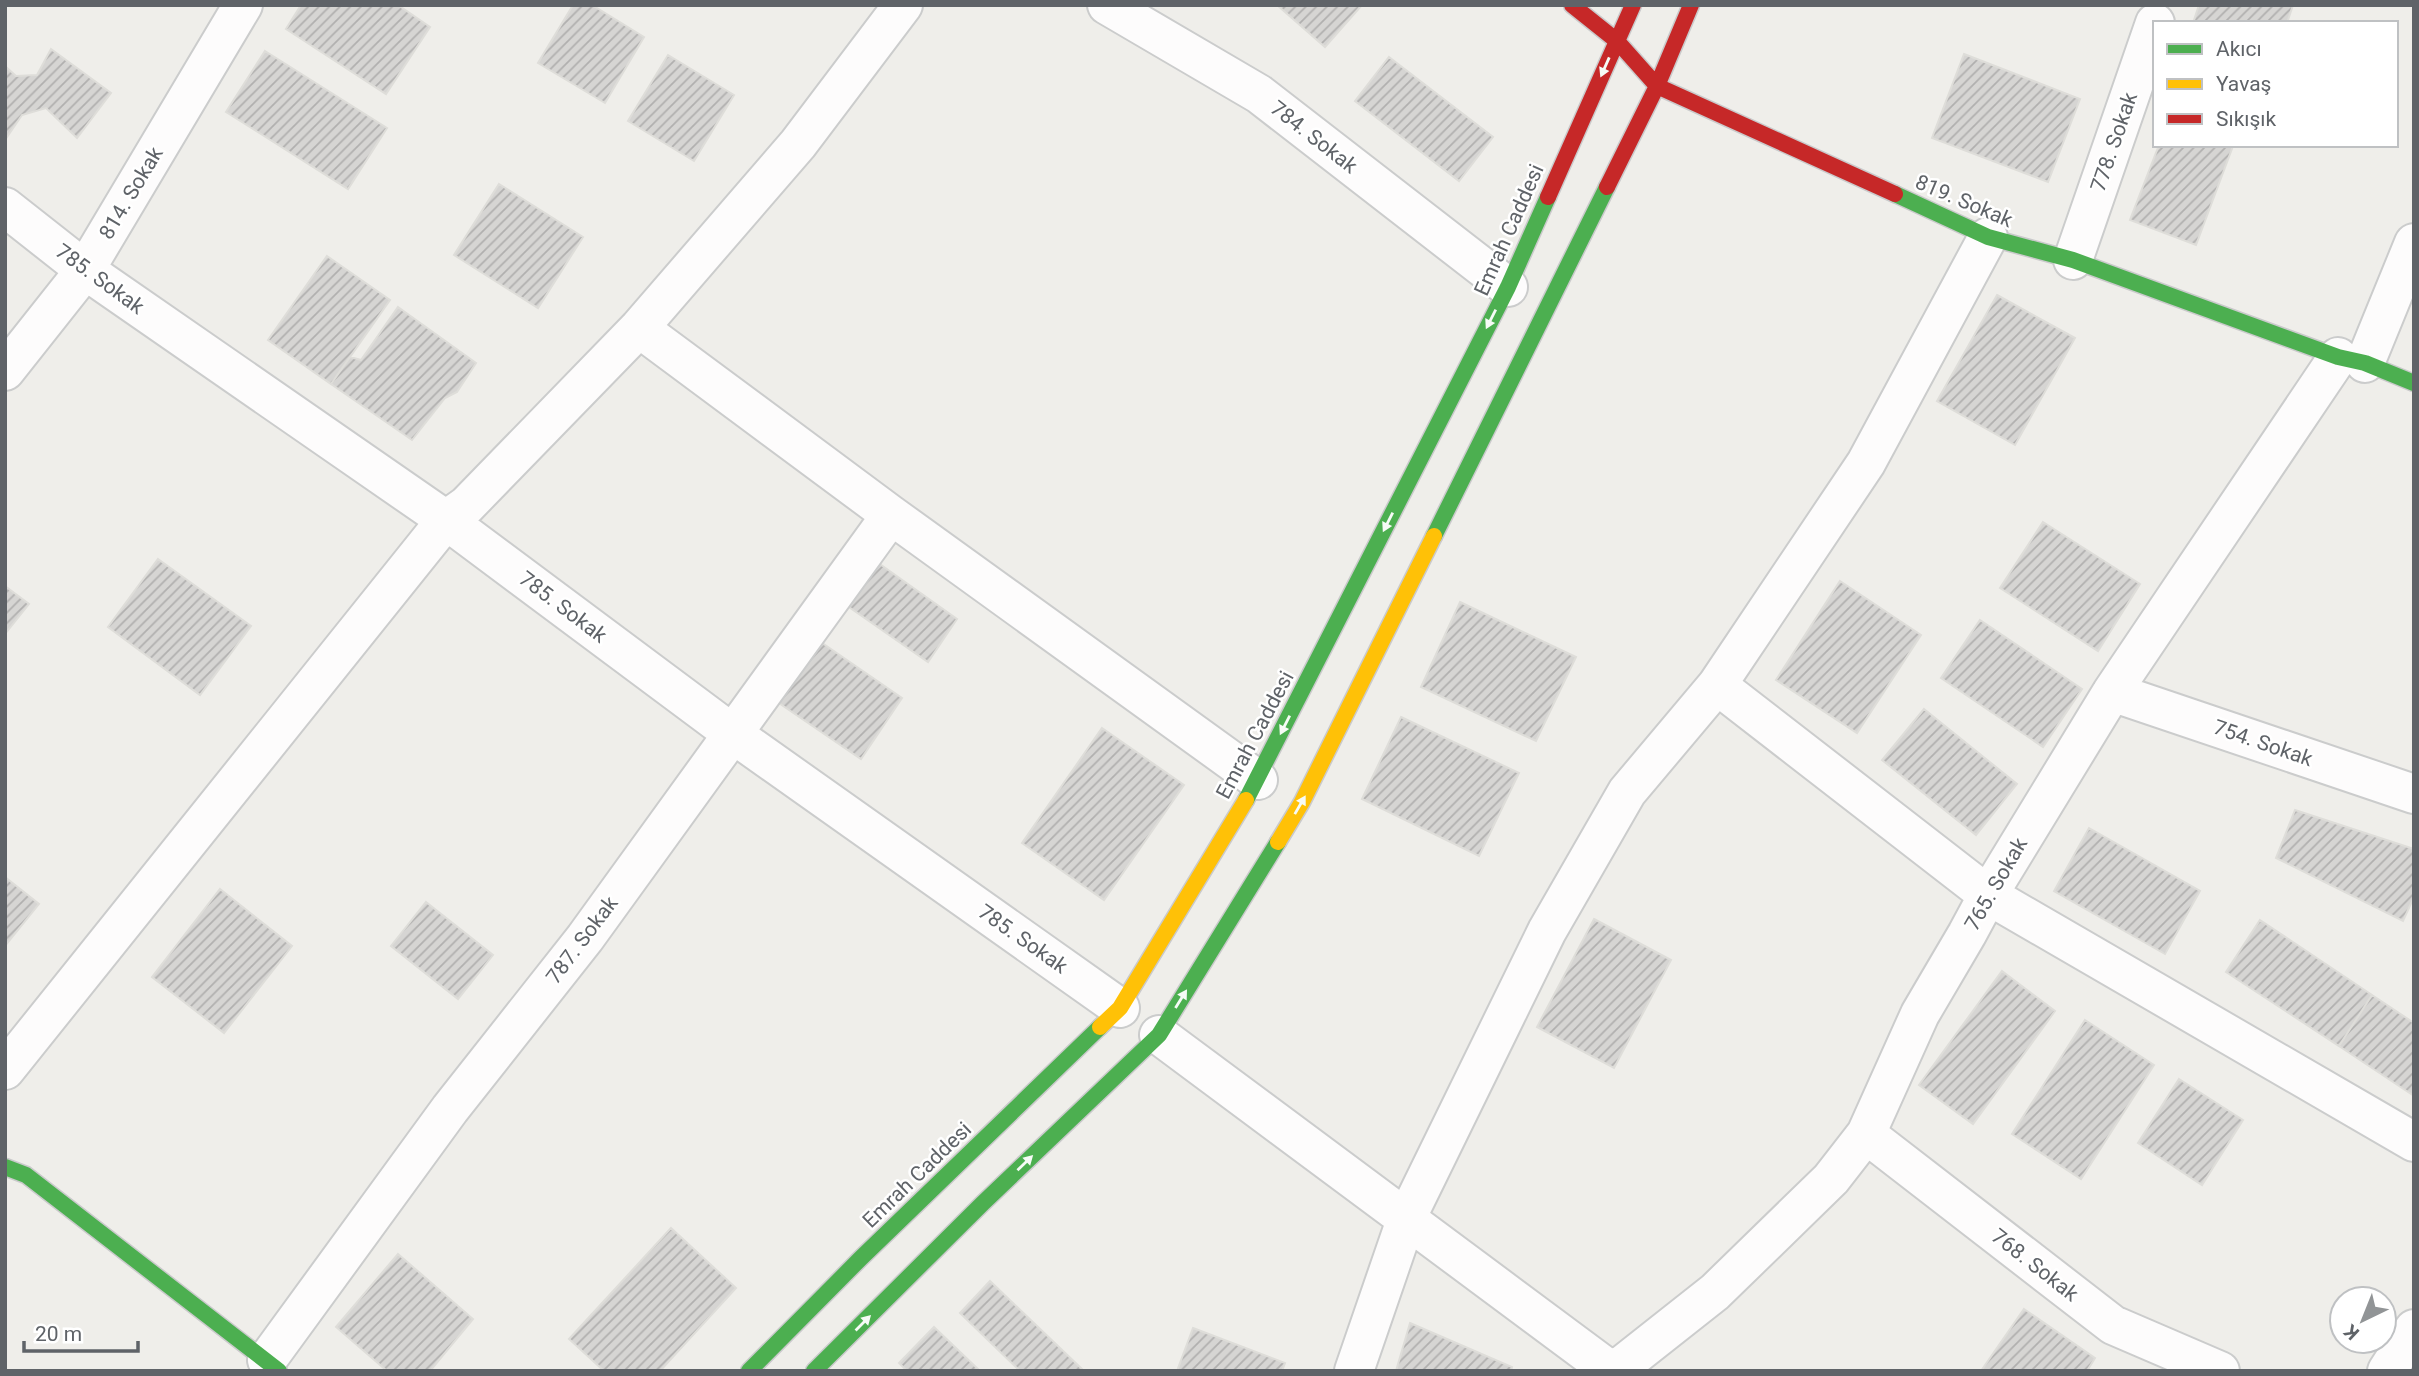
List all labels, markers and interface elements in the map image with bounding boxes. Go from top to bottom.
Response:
legend [2153,21,2398,147]
text: Akıcı [2216,37,2262,61]
one-way arrow [1599,57,1610,78]
text: Yavaş [2216,72,2271,96]
street label: 778. Sokak [2086,89,2142,195]
street label: 784. Sokak [1266,96,1362,178]
text: Sıkışık [2216,107,2277,131]
street label: 814. Sokak [94,142,168,243]
street label: Emrah Caddesi [1469,161,1549,299]
street label: 819. Sokak [1912,170,2017,232]
street label: 785. Sokak [51,239,149,319]
one-way arrow [1486,310,1498,330]
one-way arrow [1383,512,1394,532]
street label: 785. Sokak [515,566,612,648]
street label: Emrah Caddesi [1211,667,1299,803]
one-way arrow [1280,715,1291,735]
street label: 754. Sokak [2210,715,2316,771]
one-way arrow [1294,795,1306,815]
street label: 765. Sokak [1960,833,2032,935]
street label: 787. Sokak [541,891,623,988]
street label: 785. Sokak [974,900,1072,979]
one-way arrow [1174,989,1187,1008]
street label: Emrah Caddesi [858,1117,976,1233]
one-way arrow [1016,1155,1033,1171]
street label: 768. Sokak [1987,1224,2083,1306]
north arrow [2328,1285,2398,1355]
scale bar [24,1310,138,1354]
one-way arrow [854,1314,871,1331]
text: K [2339,1319,2364,1345]
text: 20 m [35,1322,82,1346]

